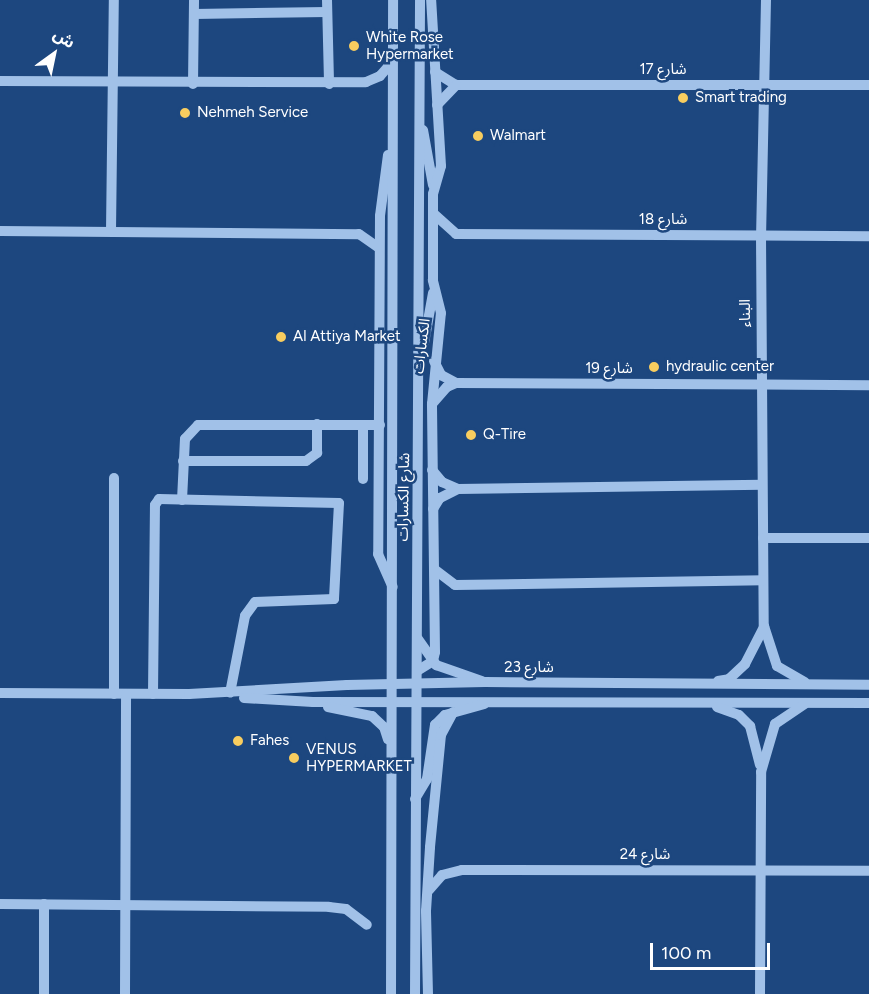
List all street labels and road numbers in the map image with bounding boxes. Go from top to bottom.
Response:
street label: شارع 17 [639,61,687,79]
street label: شارع 18 [639,211,687,229]
street label: البناء [737,299,755,327]
street label: الكسارات [410,317,434,375]
street label: شارع 19 [585,360,633,378]
street label: شارع الكسارات [394,452,414,542]
street label: شارع 23 [504,659,554,677]
street label: شارع 24 [620,846,670,864]

